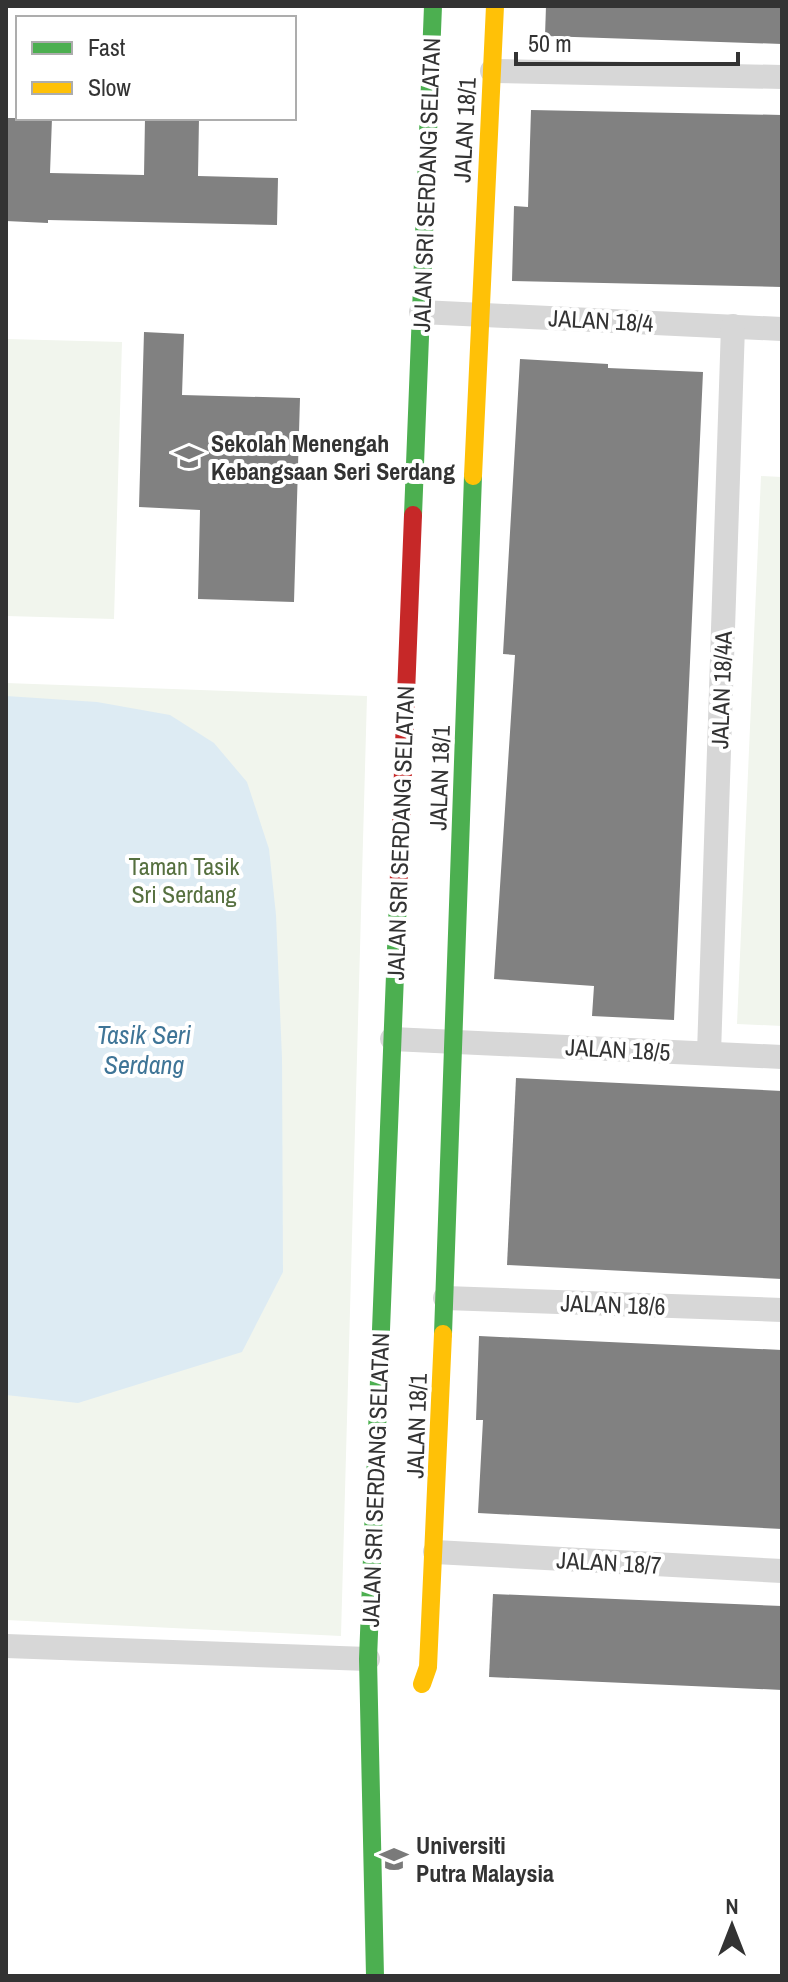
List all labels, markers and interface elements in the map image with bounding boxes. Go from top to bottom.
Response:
legend [16,16,296,120]
scale bar [516,16,738,66]
text: 50 m [528,27,572,59]
text: Fast [88,31,126,63]
street label: JALAN SRI SERDANG SELATAN [405,37,447,333]
text: Slow [88,71,131,103]
street label: JALAN 18/1 [445,77,483,183]
street label: JALAN 18/4 [548,301,654,339]
place label: Sekolah Menengah Kebangsaan Seri Serdang [211,427,455,487]
school or university icon: Sekolah Menengah Kebangsaan Seri Serdang [174,442,204,472]
street label: JALAN 18/4A [703,630,739,750]
street label: JALAN SRI SERDANG SELATAN [379,685,421,981]
street label: JALAN 18/1 [421,725,457,831]
park label: Taman Tasik Sri Serdang [129,850,240,910]
water label: Tasik Seri Serdang [97,1017,191,1082]
street label: JALAN 18/5 [565,1030,671,1068]
street label: JALAN 18/6 [560,1286,666,1322]
street label: JALAN SRI SERDANG SELATAN [354,1332,396,1628]
street label: JALAN 18/1 [398,1373,434,1479]
street label: JALAN 18/7 [556,1543,662,1581]
place label: Universiti Putra Malaysia [416,1829,554,1889]
school or university icon: Universiti Putra Malaysia [379,1844,409,1874]
north arrow [692,1886,772,1966]
text: N [725,1891,739,1921]

